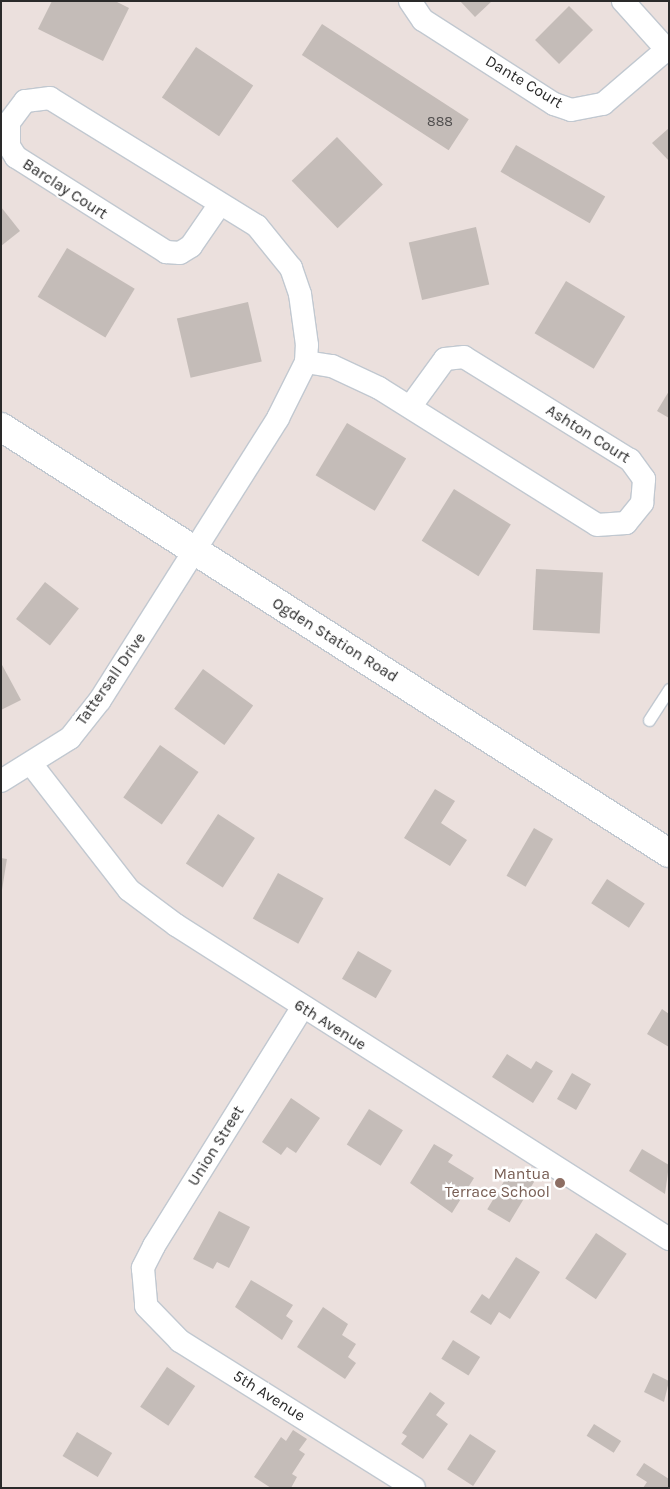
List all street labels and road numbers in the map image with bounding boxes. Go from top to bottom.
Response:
street label: Dante Court [482,51,566,113]
street label: Barclay Court [19,154,111,224]
street label: Ashton Court [542,401,634,467]
street label: Ogden Station Road [269,593,401,687]
street label: Tattersall Drive [72,629,150,729]
street label: 6th Avenue [290,995,370,1055]
street label: Union Street [184,1102,248,1190]
street label: 5th Avenue [229,1366,309,1426]

